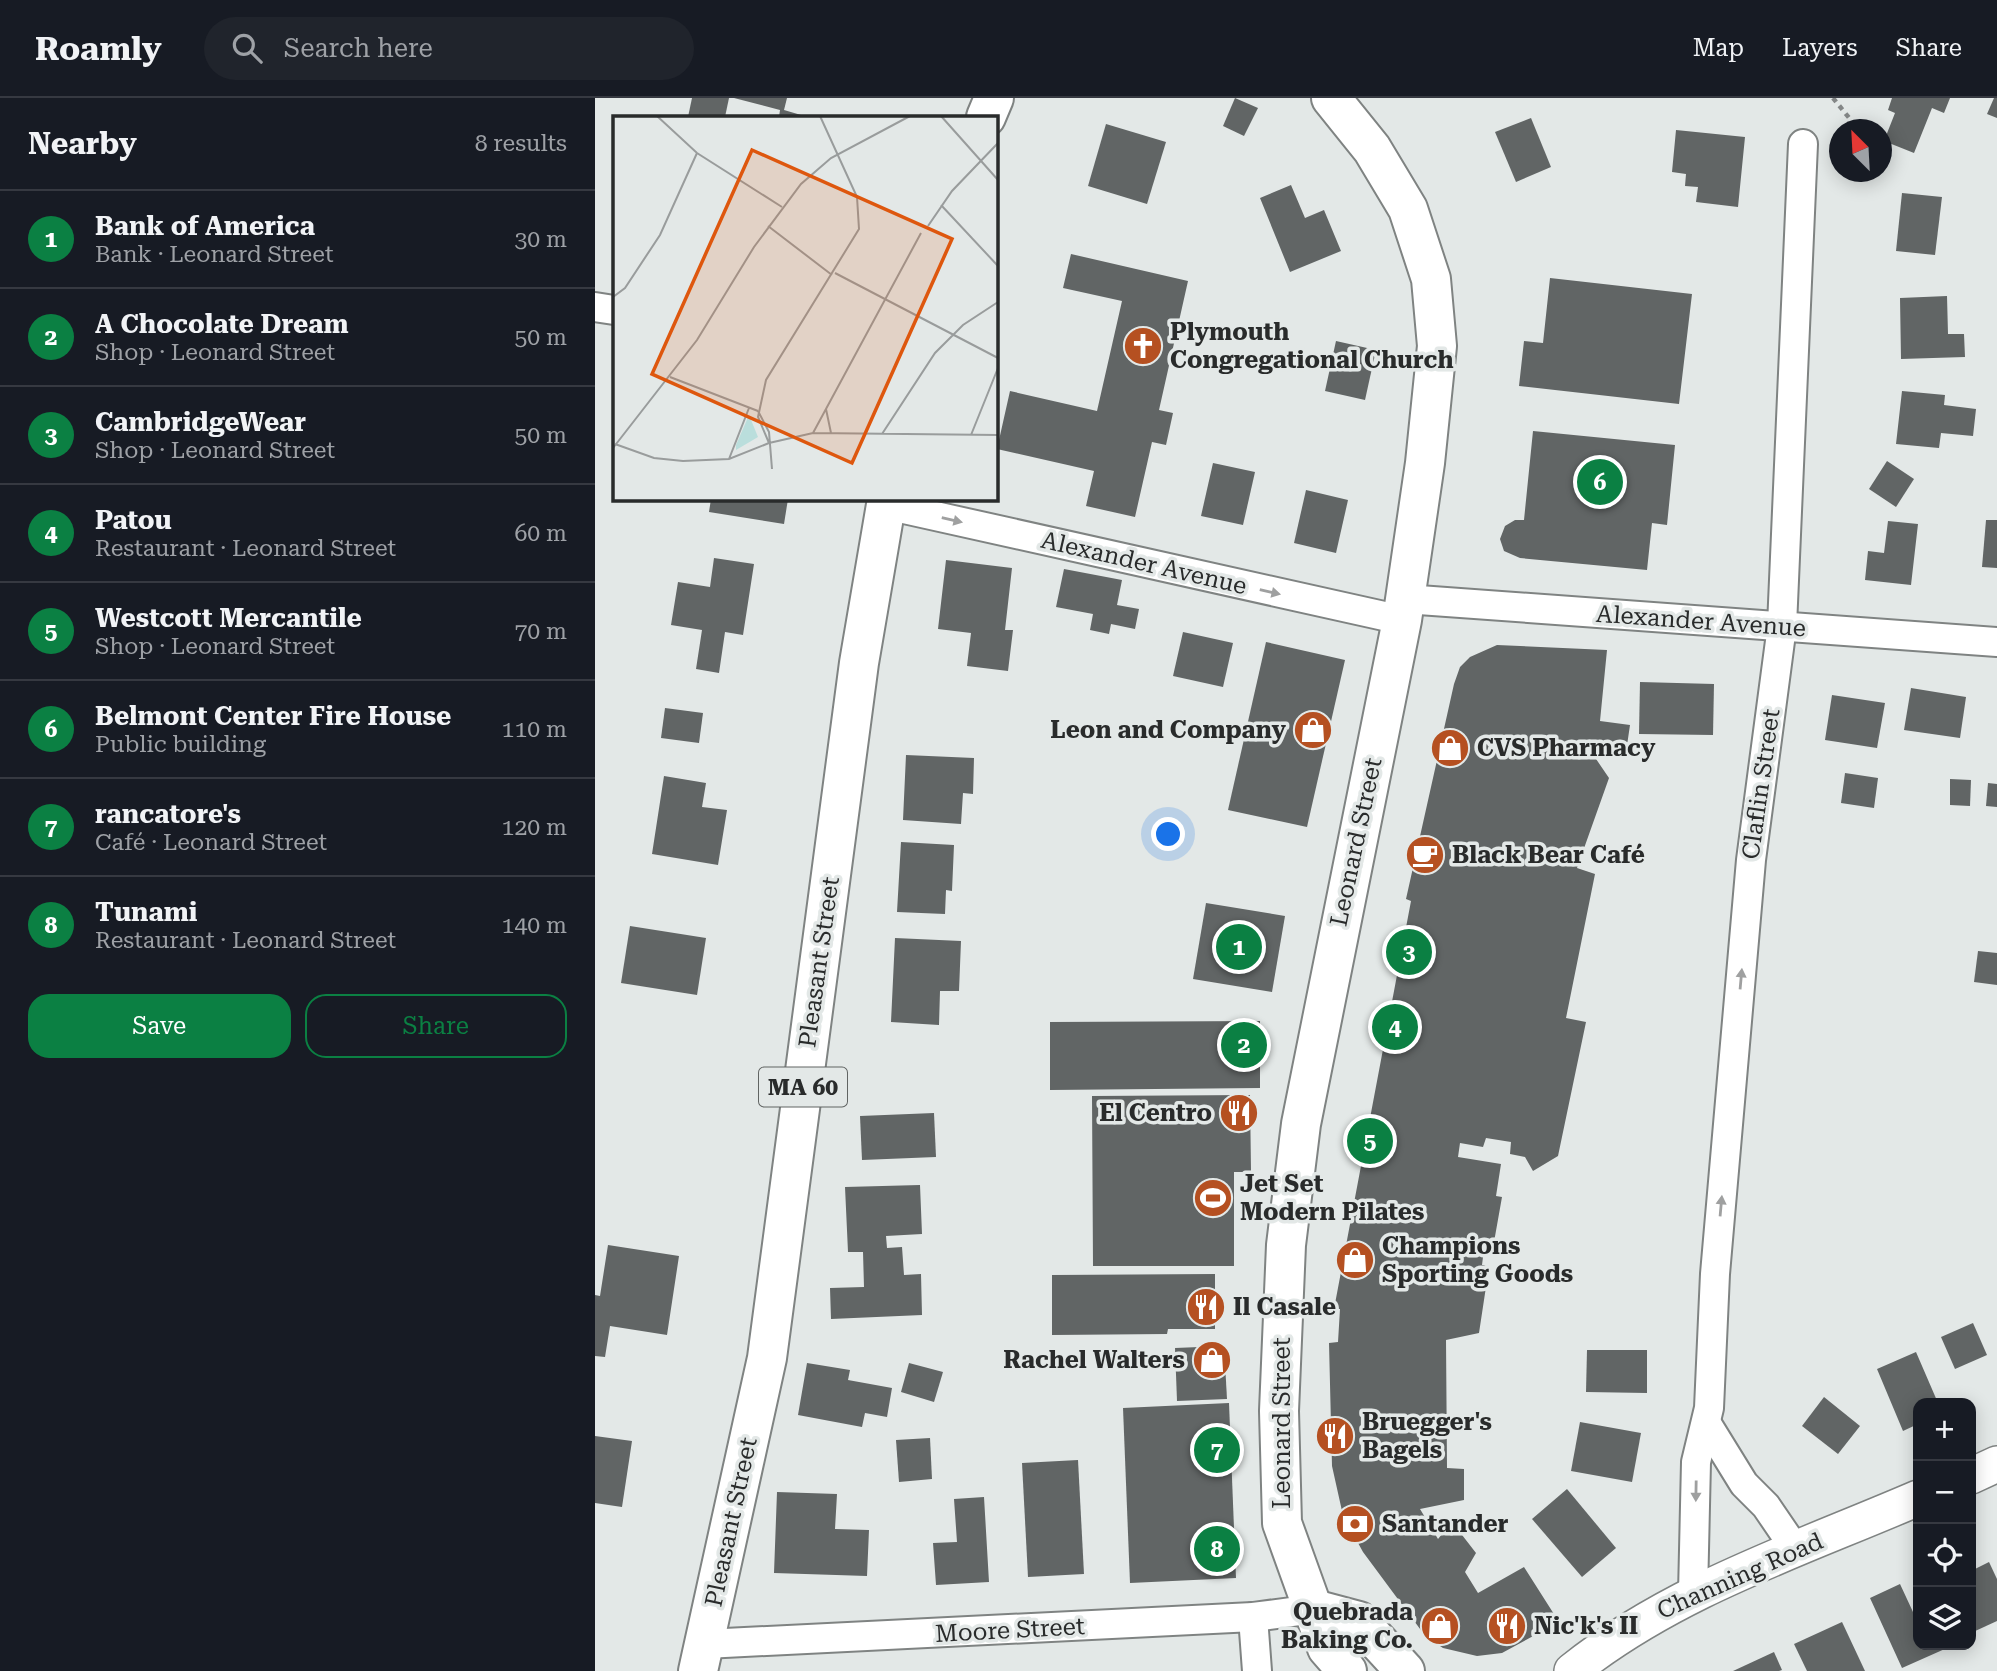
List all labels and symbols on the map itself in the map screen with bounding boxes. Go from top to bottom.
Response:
inset map [613,116,997,500]
north arrow [1829,119,1892,182]
place label: Plymouth Congregational Church [1170,318,1453,374]
church icon: Plymouth Congregational Church [1122,325,1164,367]
pin: 6 [1577,456,1623,508]
one-way arrow [942,514,964,525]
street label: Alexander Avenue [1038,526,1250,600]
one-way arrow [1259,587,1281,598]
street label: Alexander Avenue [1595,600,1807,642]
street label: Claflin Street [1737,707,1785,861]
shop icon: Leon and Company [1292,709,1334,751]
place label: Leon and Company [1050,716,1286,744]
shop icon: CVS Pharmacy [1429,727,1471,769]
place label: CVS Pharmacy [1477,734,1656,762]
street label: Leonard Street [1324,755,1388,929]
your location [1151,817,1185,851]
cafe icon: Black Bear Café [1404,834,1446,876]
place label: Black Bear Café [1452,841,1645,869]
street label: Pleasant Street [793,875,845,1049]
pin: 1 [1216,921,1262,973]
pin: 3 [1386,926,1432,978]
one-way arrow [1736,968,1747,990]
pin: 4 [1372,1001,1418,1053]
pin: 2 [1221,1019,1267,1071]
road number: MA 60 [759,1068,847,1106]
restaurant icon: El Centro [1218,1092,1260,1134]
place label: El Centro [1099,1099,1212,1127]
pin: 5 [1347,1115,1393,1167]
place label: Jet Set Modern Pilates [1240,1170,1424,1226]
sports icon: Jet Set Modern Pilates [1192,1177,1234,1219]
one-way arrow [1716,1194,1727,1216]
place label: Champions Sporting Goods [1382,1232,1573,1288]
shop icon: Champions Sporting Goods [1334,1239,1376,1281]
restaurant icon: Il Casale [1185,1286,1227,1328]
place label: Il Casale [1233,1293,1336,1321]
street label: Leonard Street [1268,1337,1296,1509]
shop icon: Rachel Walters [1191,1339,1233,1381]
place label: Rachel Walters [1003,1346,1185,1374]
place label: Bruegger's Bagels [1362,1408,1492,1464]
restaurant icon: Bruegger's Bagels [1314,1415,1356,1457]
pin: 7 [1194,1424,1240,1476]
street label: Pleasant Street [699,1435,763,1609]
one-way arrow [1690,1480,1702,1502]
bank icon: Santander [1334,1503,1376,1545]
place label: Santander [1382,1510,1509,1538]
pin: 8 [1194,1523,1240,1575]
street label: Channing Road [1653,1527,1827,1625]
place label: Quebrada Baking Co. [1281,1598,1413,1654]
shop icon: Quebrada Baking Co. [1419,1605,1461,1647]
restaurant icon: Nic'k's II [1486,1605,1528,1647]
street label: Moore Street [934,1612,1086,1648]
place label: Nic'k's II [1534,1612,1638,1640]

